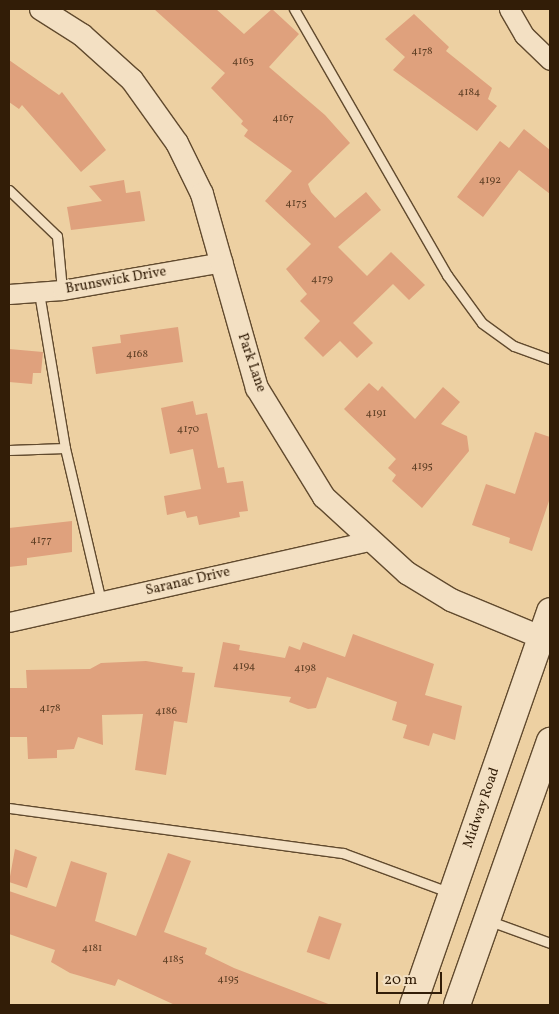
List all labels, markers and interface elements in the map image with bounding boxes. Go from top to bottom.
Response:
house number: 4178 [411,45,433,59]
house number: 4163 [232,55,254,69]
house number: 4184 [458,86,480,100]
house number: 4167 [272,112,294,126]
house number: 4192 [479,174,501,188]
house number: 4175 [285,197,307,211]
street label: Brunswick Drive [64,264,168,298]
house number: 4179 [311,273,333,287]
street label: Park Lane [233,331,269,395]
house number: 4168 [126,348,148,362]
house number: 4191 [366,407,386,421]
house number: 4170 [177,423,199,437]
house number: 4195 [411,460,433,474]
house number: 4177 [30,534,52,548]
street label: Saranac Drive [144,564,232,600]
house number: 4194 [233,660,255,674]
house number: 4198 [294,662,316,676]
house number: 4178 [39,702,61,716]
house number: 4186 [155,705,177,719]
street label: Midway Road [460,765,504,851]
house number: 4181 [82,942,102,956]
house number: 4185 [162,953,184,967]
scale bar [379,962,445,994]
text: 20 m [384,970,417,991]
house number: 4195 [217,973,239,987]

